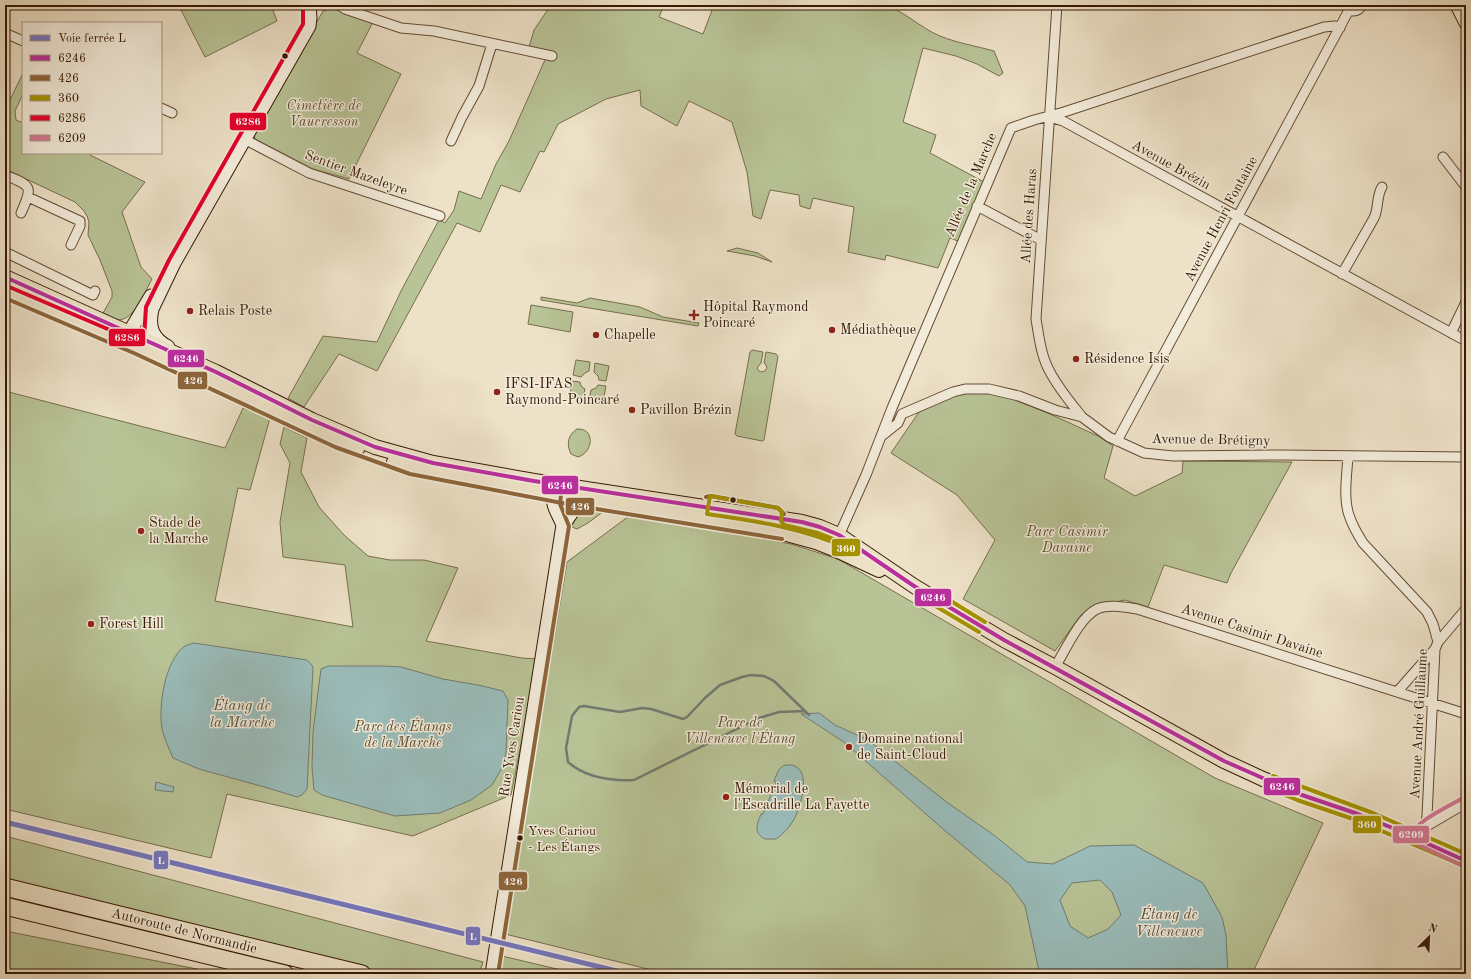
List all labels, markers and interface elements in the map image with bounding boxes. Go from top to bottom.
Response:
legend [22,22,162,154]
text: Voie ferrée L [58,33,126,45]
unlabelled marker [280,51,290,61]
text: 6246 [58,53,86,65]
text: 426 [58,73,79,85]
text: 360 [58,93,79,105]
park label: Cimetière de Vaucresson [287,99,362,129]
line badge: 6286 [229,112,267,131]
text: 6286 [58,113,86,125]
text: 6286 [235,117,261,128]
street label: Allée de la Marche [943,131,999,239]
text: 6209 [58,133,86,145]
street label: Avenue Brézin [1129,138,1213,193]
street label: Sentier Mazeleyre [303,148,409,198]
street label: Avenue Henri Fontaine [1182,154,1260,284]
street label: Allée des Haras [1019,168,1039,264]
place label: Hôpital Raymond Poincaré [703,300,809,330]
place label: Relais Poste [198,304,272,318]
marker: Relais Poste [185,306,195,316]
marker: Hôpital Raymond Poincaré [688,309,700,321]
place label: Médiathèque [840,323,916,337]
marker: Médiathèque [827,325,837,335]
line badge: 6286 [108,328,146,347]
place label: Chapelle [604,328,656,342]
marker: Chapelle [591,330,601,340]
text: 6286 [114,333,140,344]
line badge: 6246 [167,349,205,368]
place label: Résidence Isis [1084,352,1170,366]
text: 6246 [173,354,199,365]
marker: Résidence Isis [1071,354,1081,364]
line badge: 426 [177,371,208,390]
text: 426 [183,376,203,387]
place label: IFSI-IFAS Raymond-Poincaré [505,377,620,407]
marker: IFSI-IFAS Raymond-Poincaré [492,387,502,397]
place label: Pavillon Brézin [640,403,732,417]
marker: Pavillon Brézin [627,405,637,415]
street label: Avenue de Brétigny [1151,432,1271,448]
line badge: 6246 [541,475,579,495]
text: 6246 [547,481,573,492]
unlabelled marker [728,495,738,505]
line badge: 426 [565,497,595,516]
text: 426 [570,502,590,513]
place label: Stade de la Marche [149,516,208,546]
park label: Parc Casimir Davaine [1025,525,1109,555]
marker: Stade de la Marche [136,526,146,536]
line badge: 360 [831,538,861,557]
text: 360 [836,544,856,555]
line badge: 6246 [914,588,952,607]
text: 6246 [920,593,946,604]
street label: Avenue Casimir Davaine [1179,601,1325,661]
place label: Forest Hill [99,617,164,631]
marker: Forest Hill [86,619,96,629]
street label: Avenue André Guillaume [1408,648,1430,800]
water label: Étang de la Marche [210,696,274,731]
street label: Rue Yves Cariou [497,696,527,798]
park label: Parc de Villeneuve l'Étang [685,716,796,747]
park label: Parc des Étangs de la Marche [353,717,452,750]
place label: Domaine national de Saint-Cloud [857,732,963,762]
marker: Domaine national de Saint-Cloud [844,742,854,752]
line badge: 6246 [1263,777,1301,796]
place label: Mémorial de l'Escadrille La Fayette [734,782,870,812]
text: 6246 [1269,782,1295,793]
marker: Mémorial de l'Escadrille La Fayette [721,792,731,802]
line badge: 360 [1352,815,1382,834]
text: 360 [1357,820,1377,831]
place label: Yves Cariou - Les Étangs [528,825,600,854]
line badge: 6209 [1392,825,1430,844]
text: 6209 [1398,830,1424,841]
marker: Yves Cariou - Les Étangs [515,833,525,843]
line badge: L [153,850,169,870]
text: L [157,856,165,867]
line badge: 426 [498,871,528,891]
text: 426 [503,877,523,888]
water label: Étang de Villeneuve [1135,905,1203,940]
street label: Autoroute de Normandie [110,906,258,956]
north arrow [1409,917,1449,957]
text: N [1426,923,1439,936]
line badge: L [465,926,481,946]
text: L [469,932,477,943]

